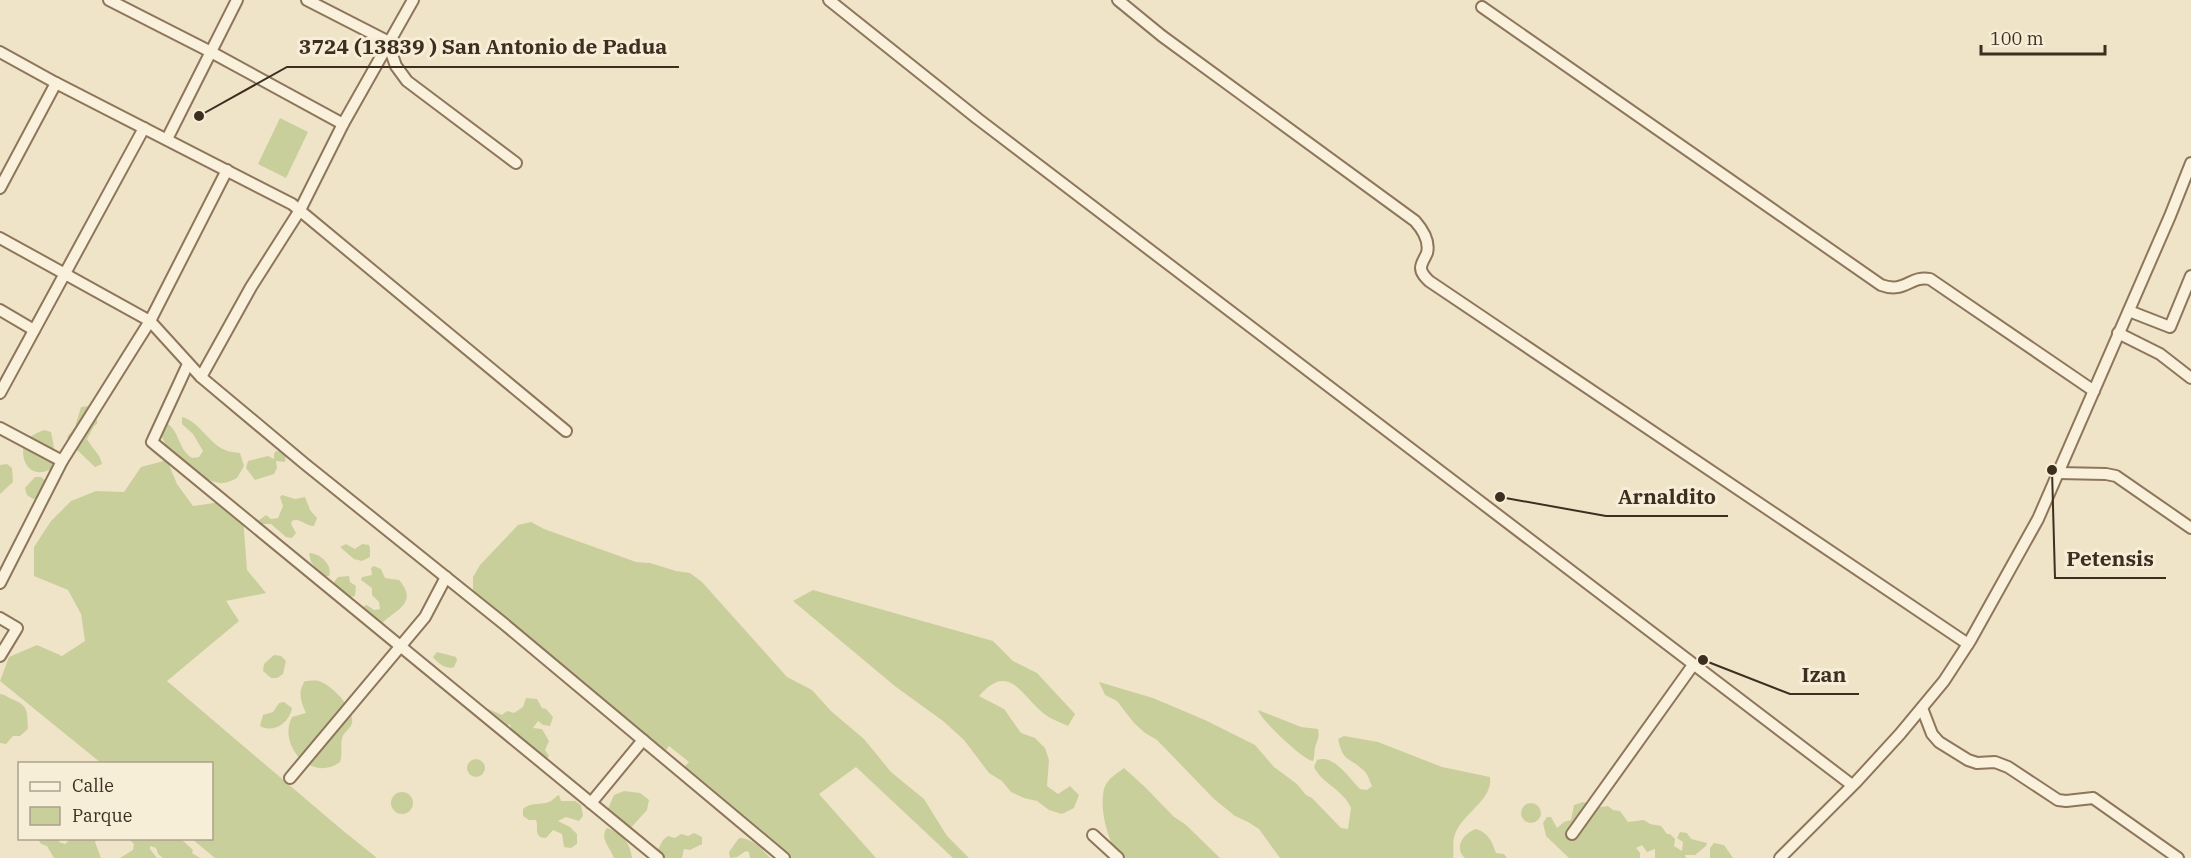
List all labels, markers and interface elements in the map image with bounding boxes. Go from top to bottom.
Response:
scale bar [1981,18,2106,56]
text: 100 m [1990,27,2044,50]
callout: 3724 (13839 ) San Antonio de Padua [287,28,679,67]
text: 3724 (13839 ) San Antonio de Padua [299,32,667,60]
callout: Arnaldito [1606,477,1728,516]
text: Arnaldito [1618,482,1716,510]
callout: Petensis [2055,539,2166,578]
text: Petensis [2066,544,2154,572]
callout: Izan [1790,655,1859,694]
text: Izan [1802,660,1846,688]
legend [18,762,213,840]
text: Calle [72,774,114,797]
text: Parque [72,804,132,827]

